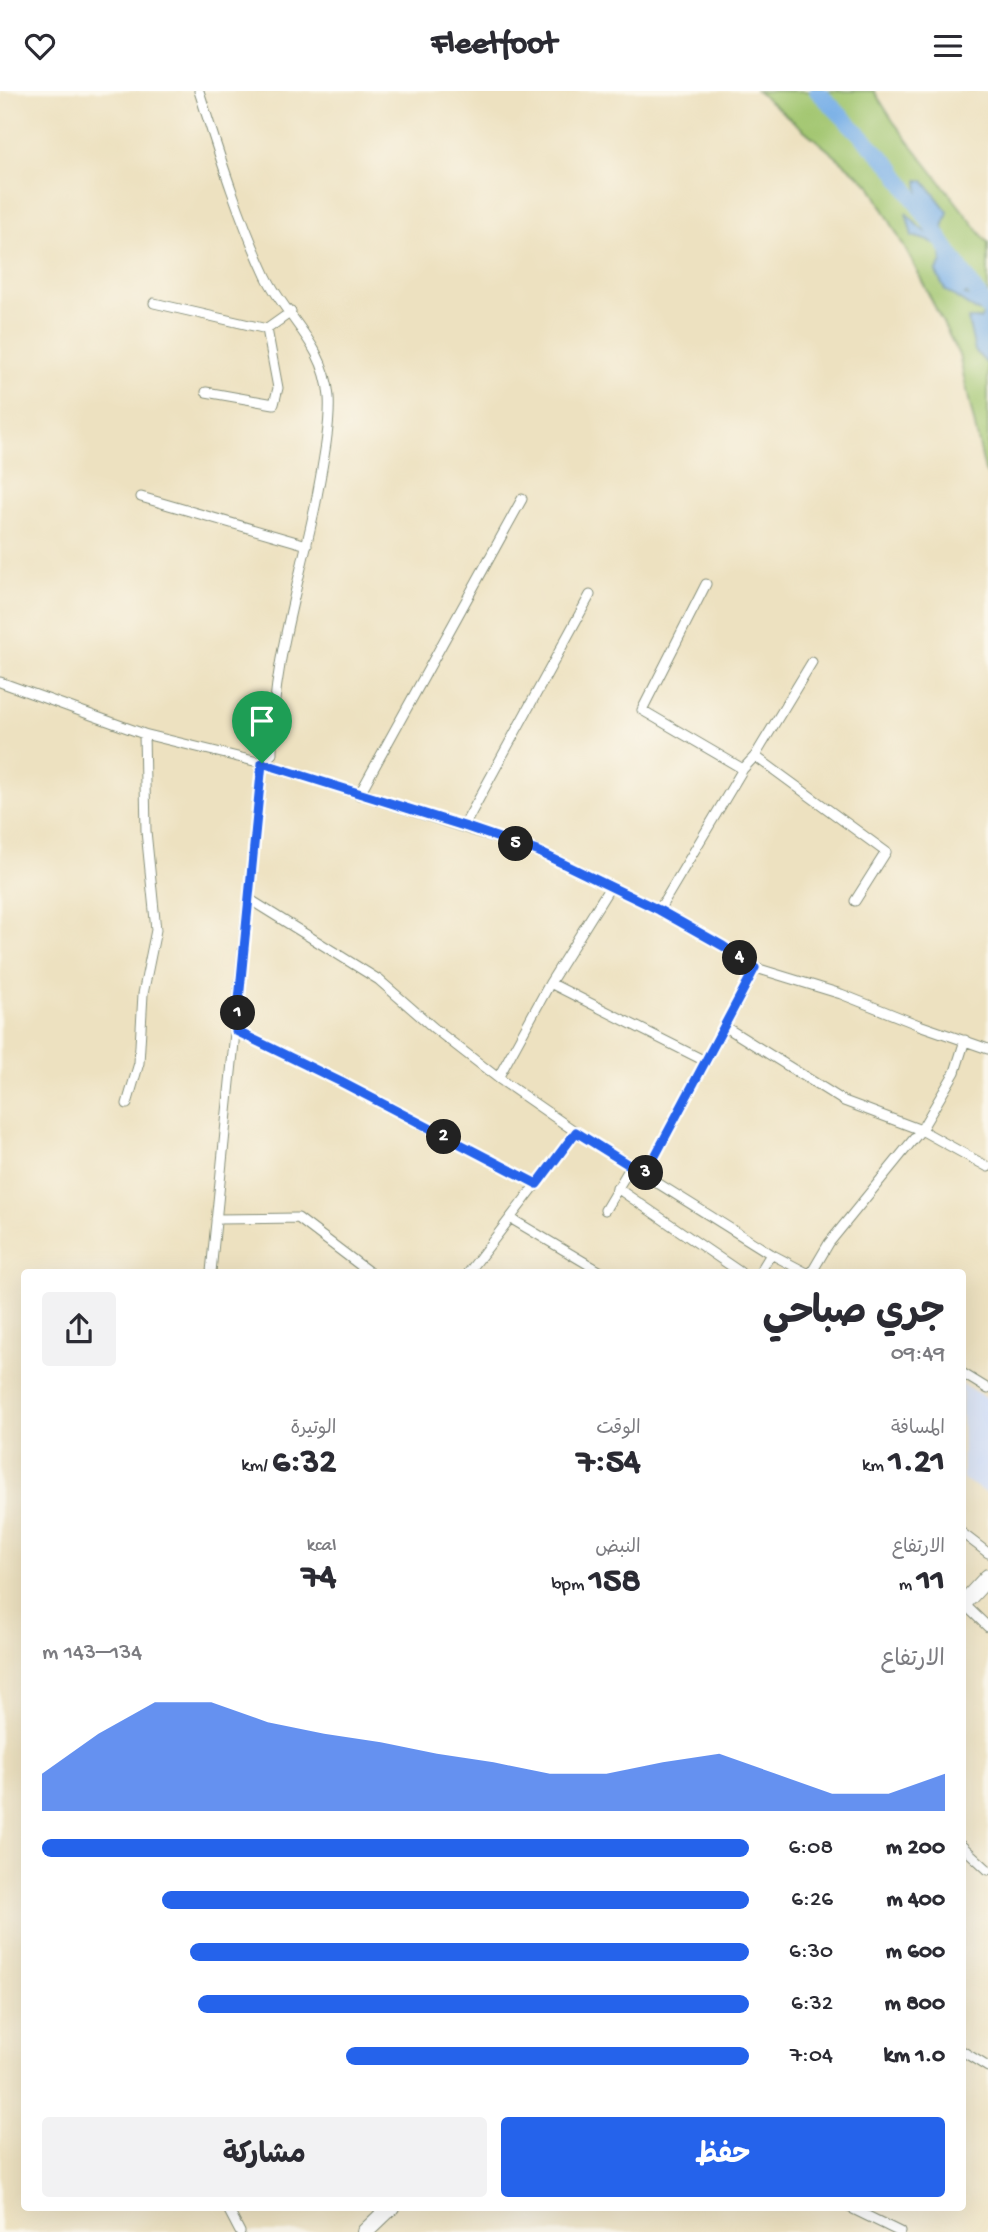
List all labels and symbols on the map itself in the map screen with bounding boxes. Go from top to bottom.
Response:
pin [232,691,292,763]
pin: 5 [498,827,534,861]
pin: 4 [722,941,758,975]
pin: 1 [220,995,256,1031]
pin: 2 [426,1119,462,1155]
pin: 3 [628,1155,664,1191]

